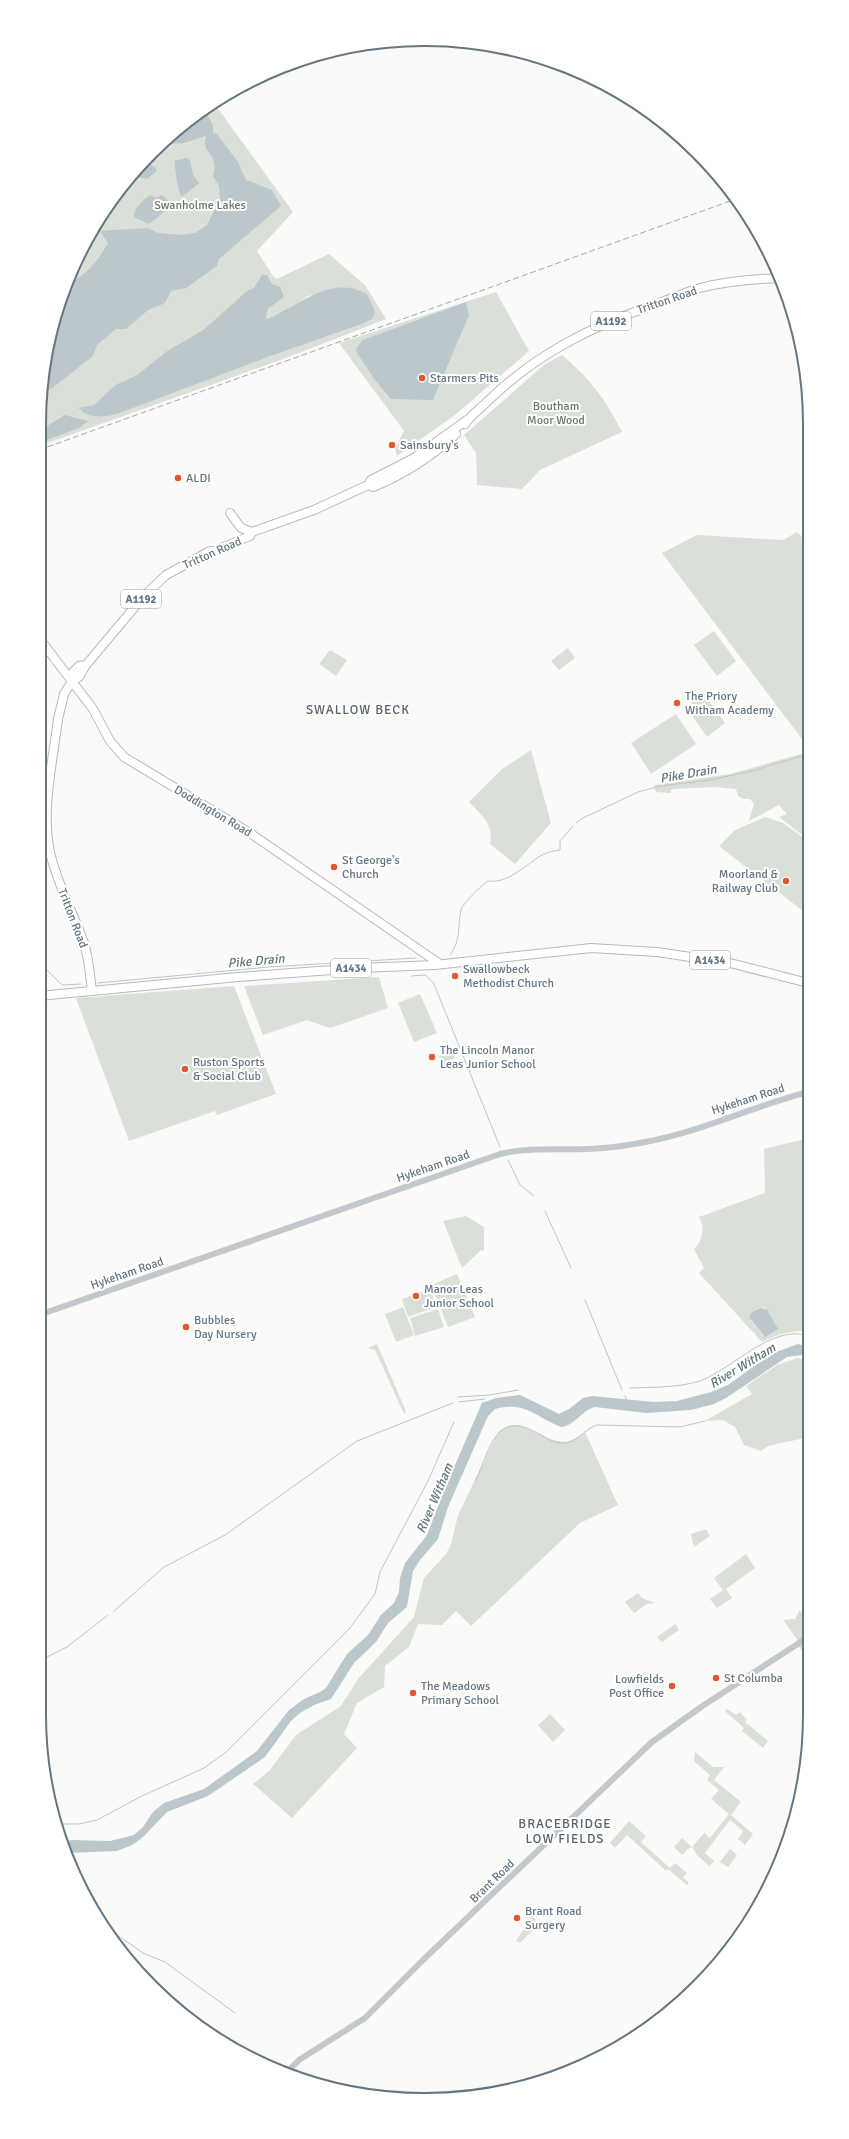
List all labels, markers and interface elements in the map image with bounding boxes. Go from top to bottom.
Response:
park label: Swanholme Lakes [154,198,246,213]
street label: Tritton Road [635,283,699,318]
road number: A1192 [591,312,631,330]
place label: Starmers Pits [430,371,499,386]
marker: Starmers Pits [417,373,427,383]
park label: Boutham Moor Wood [527,399,585,428]
place label: Sainsbury's [400,438,459,453]
marker: Sainsbury's [387,440,397,450]
place label: ALDI [186,471,211,486]
marker: ALDI [173,473,183,483]
street label: Tritton Road [181,534,244,573]
road number: A1192 [121,590,161,608]
place label: The Priory Witham Academy [685,689,774,718]
marker: The Priory Witham Academy [672,698,682,708]
district label: SWALLOW BECK [306,702,410,718]
water label: Pike Drain [659,761,718,787]
street label: Doddington Road [171,782,254,841]
place label: St George's Church [342,853,400,882]
marker: St George's Church [329,862,339,872]
place label: Moorland & Railway Club [712,867,779,896]
marker: Moorland & Railway Club [781,876,791,886]
street label: Tritton Road [54,886,91,950]
water label: Pike Drain [227,950,286,971]
road number: A1434 [690,951,730,969]
road number: A1434 [331,959,371,977]
place label: Swallowbeck Methodist Church [463,962,554,991]
marker: Swallowbeck Methodist Church [450,971,460,981]
place label: The Lincoln Manor Leas Junior School [440,1043,536,1072]
marker: The Lincoln Manor Leas Junior School [427,1052,437,1062]
place label: Ruston Sports & Social Club [193,1055,265,1084]
marker: Ruston Sports & Social Club [180,1064,190,1074]
street label: Hykeham Road [710,1081,787,1118]
street label: Hykeham Road [395,1147,472,1186]
street label: Hykeham Road [89,1254,166,1293]
place label: Manor Leas Junior School [424,1282,494,1311]
marker: Manor Leas Junior School [411,1291,421,1301]
place label: Bubbles Day Nursery [194,1313,257,1342]
marker: Bubbles Day Nursery [181,1322,191,1332]
water label: River Witham [707,1340,779,1392]
water label: River Witham [413,1461,457,1536]
place label: St Columba [724,1671,783,1686]
place label: Lowfields Post Office [609,1672,664,1701]
marker: St Columba [711,1673,721,1683]
place label: The Meadows Primary School [421,1679,499,1708]
marker: Lowfields Post Office [667,1681,677,1691]
marker: The Meadows Primary School [408,1688,418,1698]
district label: BRACEBRIDGE LOW FIELDS [518,1816,612,1847]
street label: Brant Road [467,1856,518,1906]
place label: Brant Road Surgery [525,1904,582,1933]
marker: Brant Road Surgery [512,1913,522,1923]

